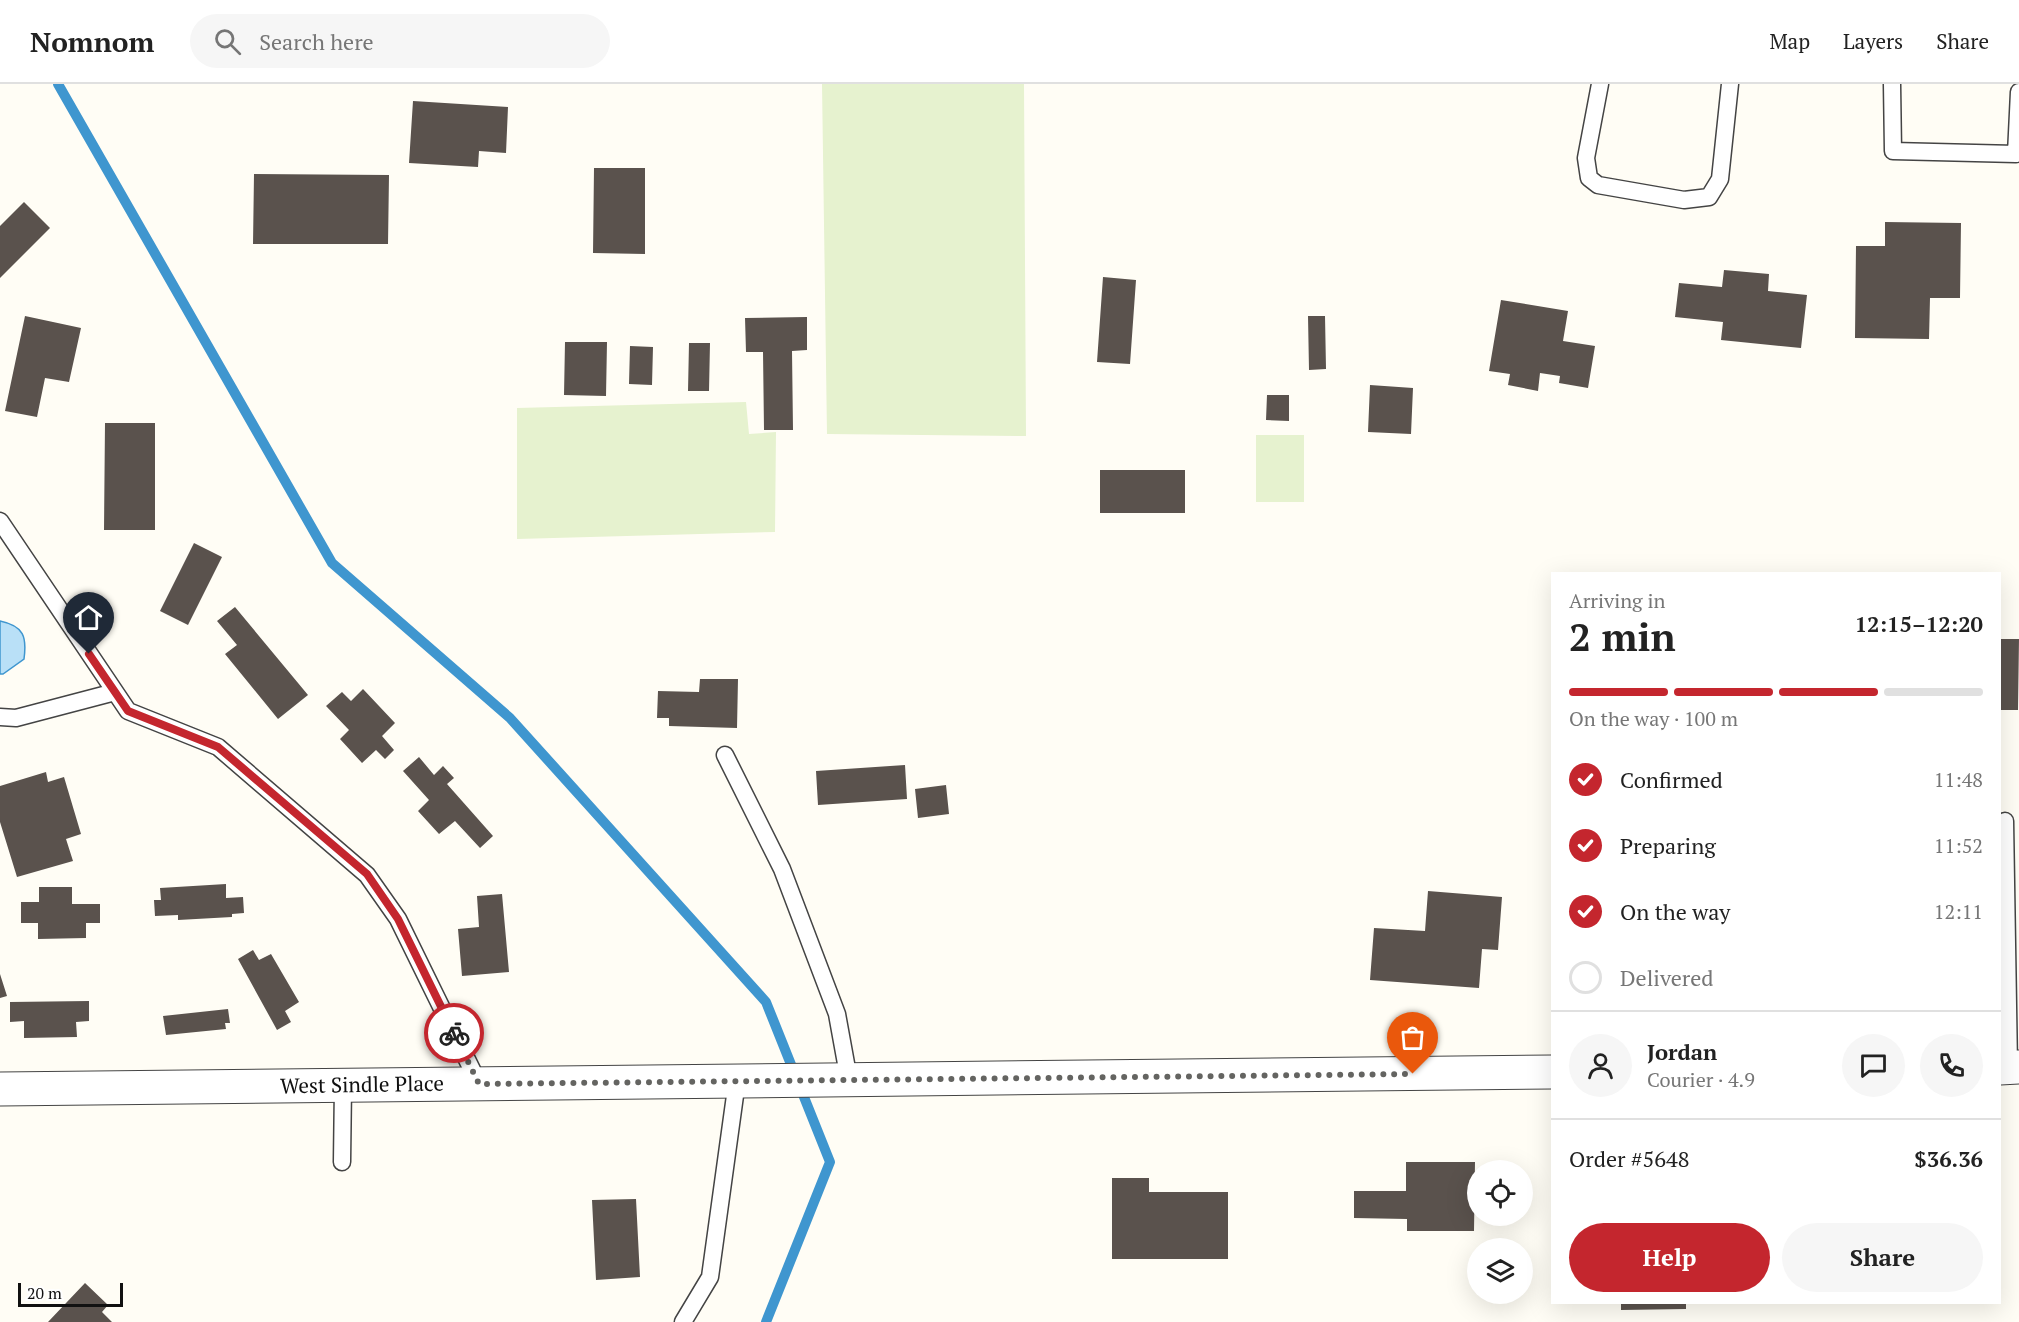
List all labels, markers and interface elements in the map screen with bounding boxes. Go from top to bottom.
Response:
search box [190,14,610,68]
text: Nomnom [30,23,154,60]
icon: search [211,25,244,58]
text: Search here [259,27,374,56]
text: Map [1769,27,1810,55]
text: Layers [1843,27,1903,55]
text: Share [1936,27,1989,55]
text: Arriving in [1569,587,1665,614]
pin [63,592,114,654]
icon: home [72,601,105,634]
text: 12:15–12:20 [1855,609,1983,638]
text: 2 min [1569,610,1676,662]
text: On the way · 100 m [1569,705,1738,732]
icon: check [1569,763,1602,796]
text: Confirmed [1620,765,1723,794]
text: 11:48 [1934,766,1983,793]
icon: check [1569,829,1602,862]
text: Preparing [1620,831,1716,860]
text: 11:52 [1934,832,1983,859]
icon: check [1569,895,1602,928]
text: On the way [1620,897,1730,926]
text: 12:11 [1934,898,1983,925]
text: Delivered [1620,963,1713,992]
courier [424,1003,484,1063]
pin [1387,1012,1438,1074]
icon: bike [438,1017,471,1050]
icon: bag [1396,1021,1429,1054]
button: person [1569,1034,1632,1097]
button: chat [1842,1034,1905,1097]
button: phone [1920,1034,1983,1097]
text: Jordan [1647,1037,1717,1066]
text: Courier · 4.9 [1647,1066,1755,1093]
street label: West Sindle Place [280,1069,444,1099]
text: Order #5648 [1569,1144,1689,1173]
text: $36.36 [1914,1144,1983,1173]
map controls [1467,1160,1533,1304]
button: locate [1467,1160,1533,1226]
button: Help [1569,1223,1770,1292]
button: Share [1782,1223,1983,1292]
button: layers [1467,1238,1533,1304]
scale bar [18,1280,123,1308]
text: 20 m [27,1282,62,1304]

